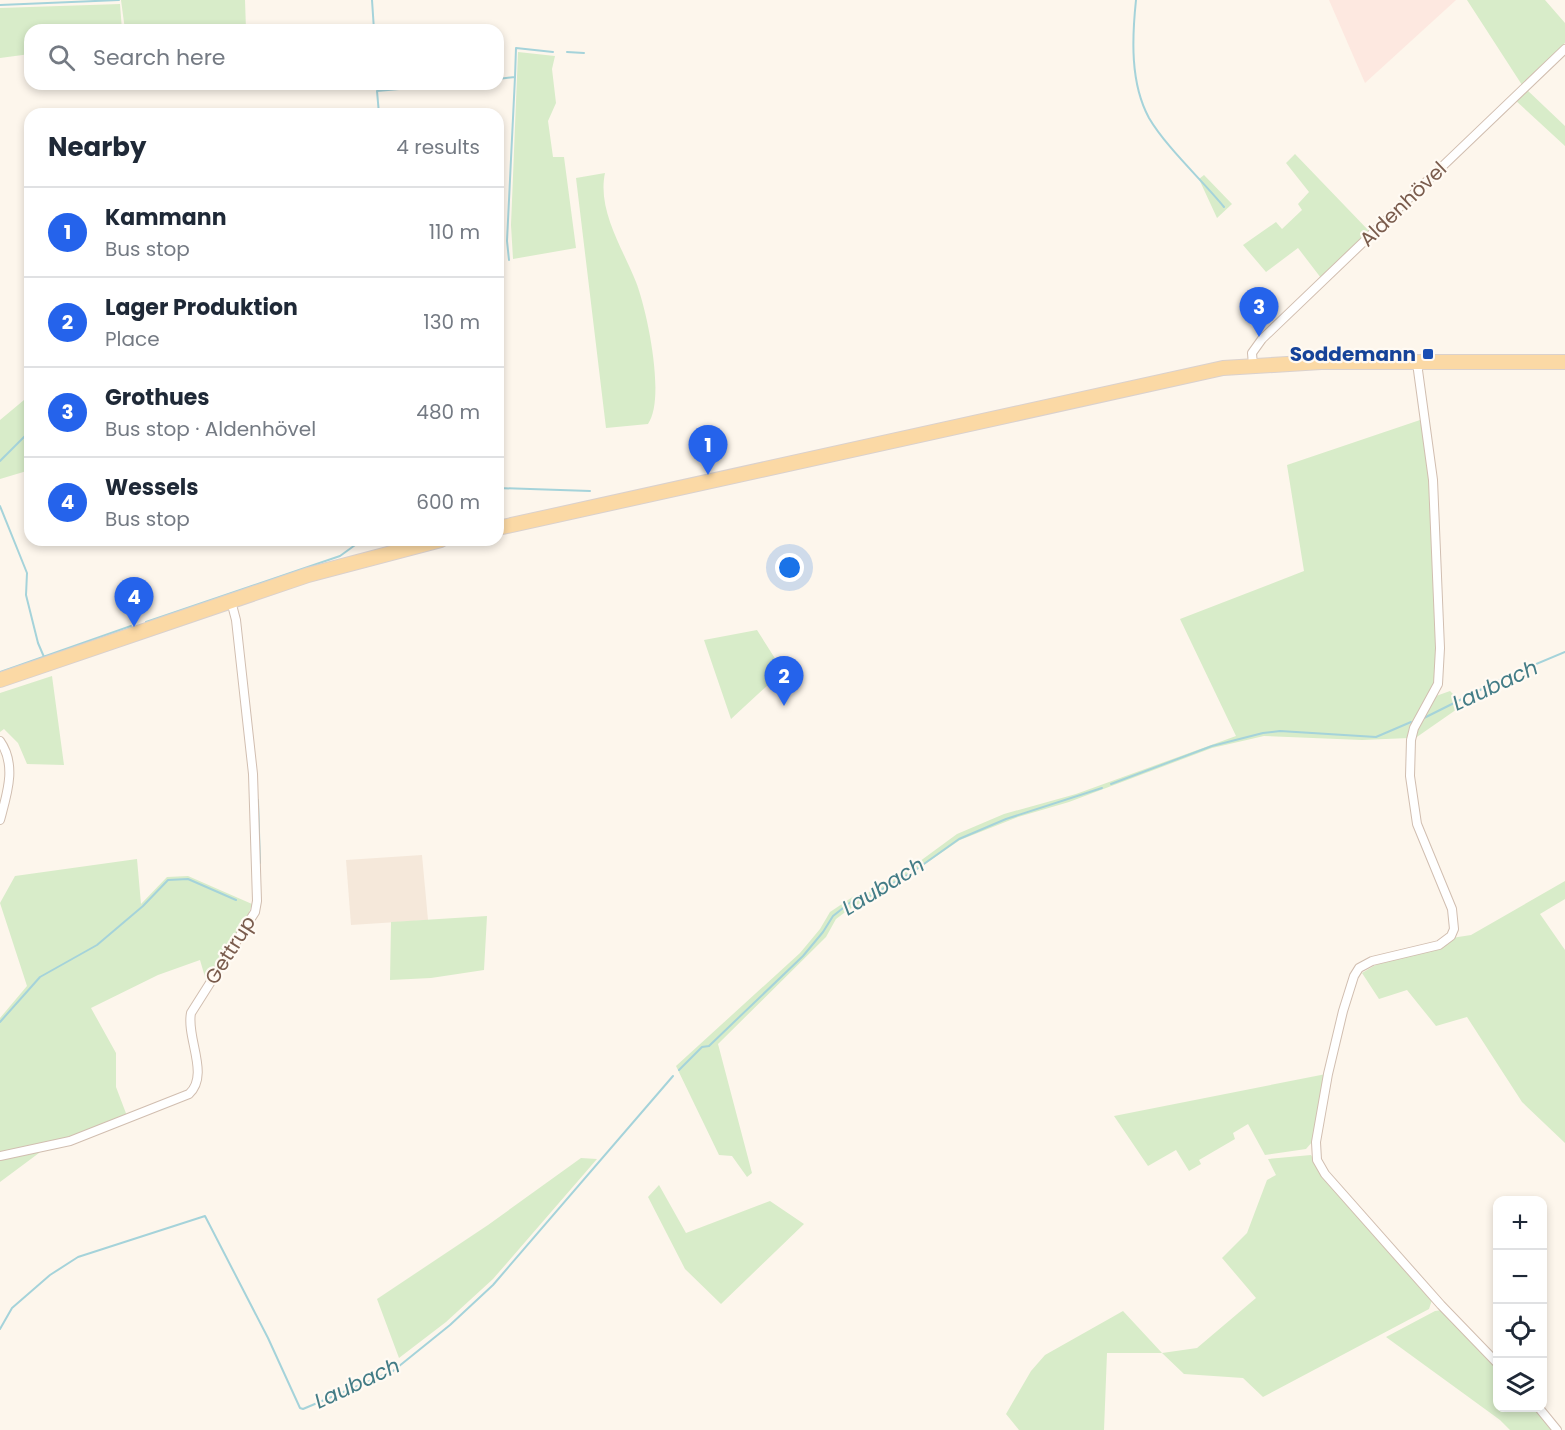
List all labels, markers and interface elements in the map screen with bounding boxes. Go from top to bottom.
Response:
search box [24,24,504,90]
icon: search [45,41,78,74]
text: Search here [93,42,226,73]
text: Nearby [48,129,146,165]
text: 4 results [396,133,480,161]
street label: Aldenhövel [1353,155,1453,253]
text: Kammann [105,202,226,233]
text: 1 [64,218,71,246]
text: 110 m [429,218,480,246]
text: Bus stop [105,235,190,263]
pin: 3 [1240,288,1278,337]
text: Lager Produktion [105,292,298,323]
text: 2 [62,308,73,336]
text: 130 m [423,308,480,336]
text: Place [105,325,160,353]
place label: Soddemann [1290,340,1416,368]
marker: Soddemann [1421,347,1435,361]
text: Grothues [105,382,210,413]
text: 3 [61,398,74,426]
text: 480 m [416,398,480,426]
text: Bus stop · Aldenhövel [105,415,316,443]
pin: 1 [688,426,728,475]
text: Wessels [105,472,199,503]
text: 4 [61,488,74,516]
text: 600 m [416,488,480,516]
text: Bus stop [105,505,190,533]
your location [775,553,804,582]
pin: 4 [114,578,154,627]
water label: Laubach [1448,653,1542,717]
pin: 2 [764,656,804,706]
water label: Laubach [836,850,930,922]
street label: Gettrup [198,910,262,990]
map controls [1493,1196,1547,1412]
button: + [1493,1196,1547,1250]
button: − [1493,1250,1547,1304]
button: locate [1493,1304,1547,1358]
water label: Laubach [310,1351,404,1415]
button: layers [1493,1358,1547,1412]

